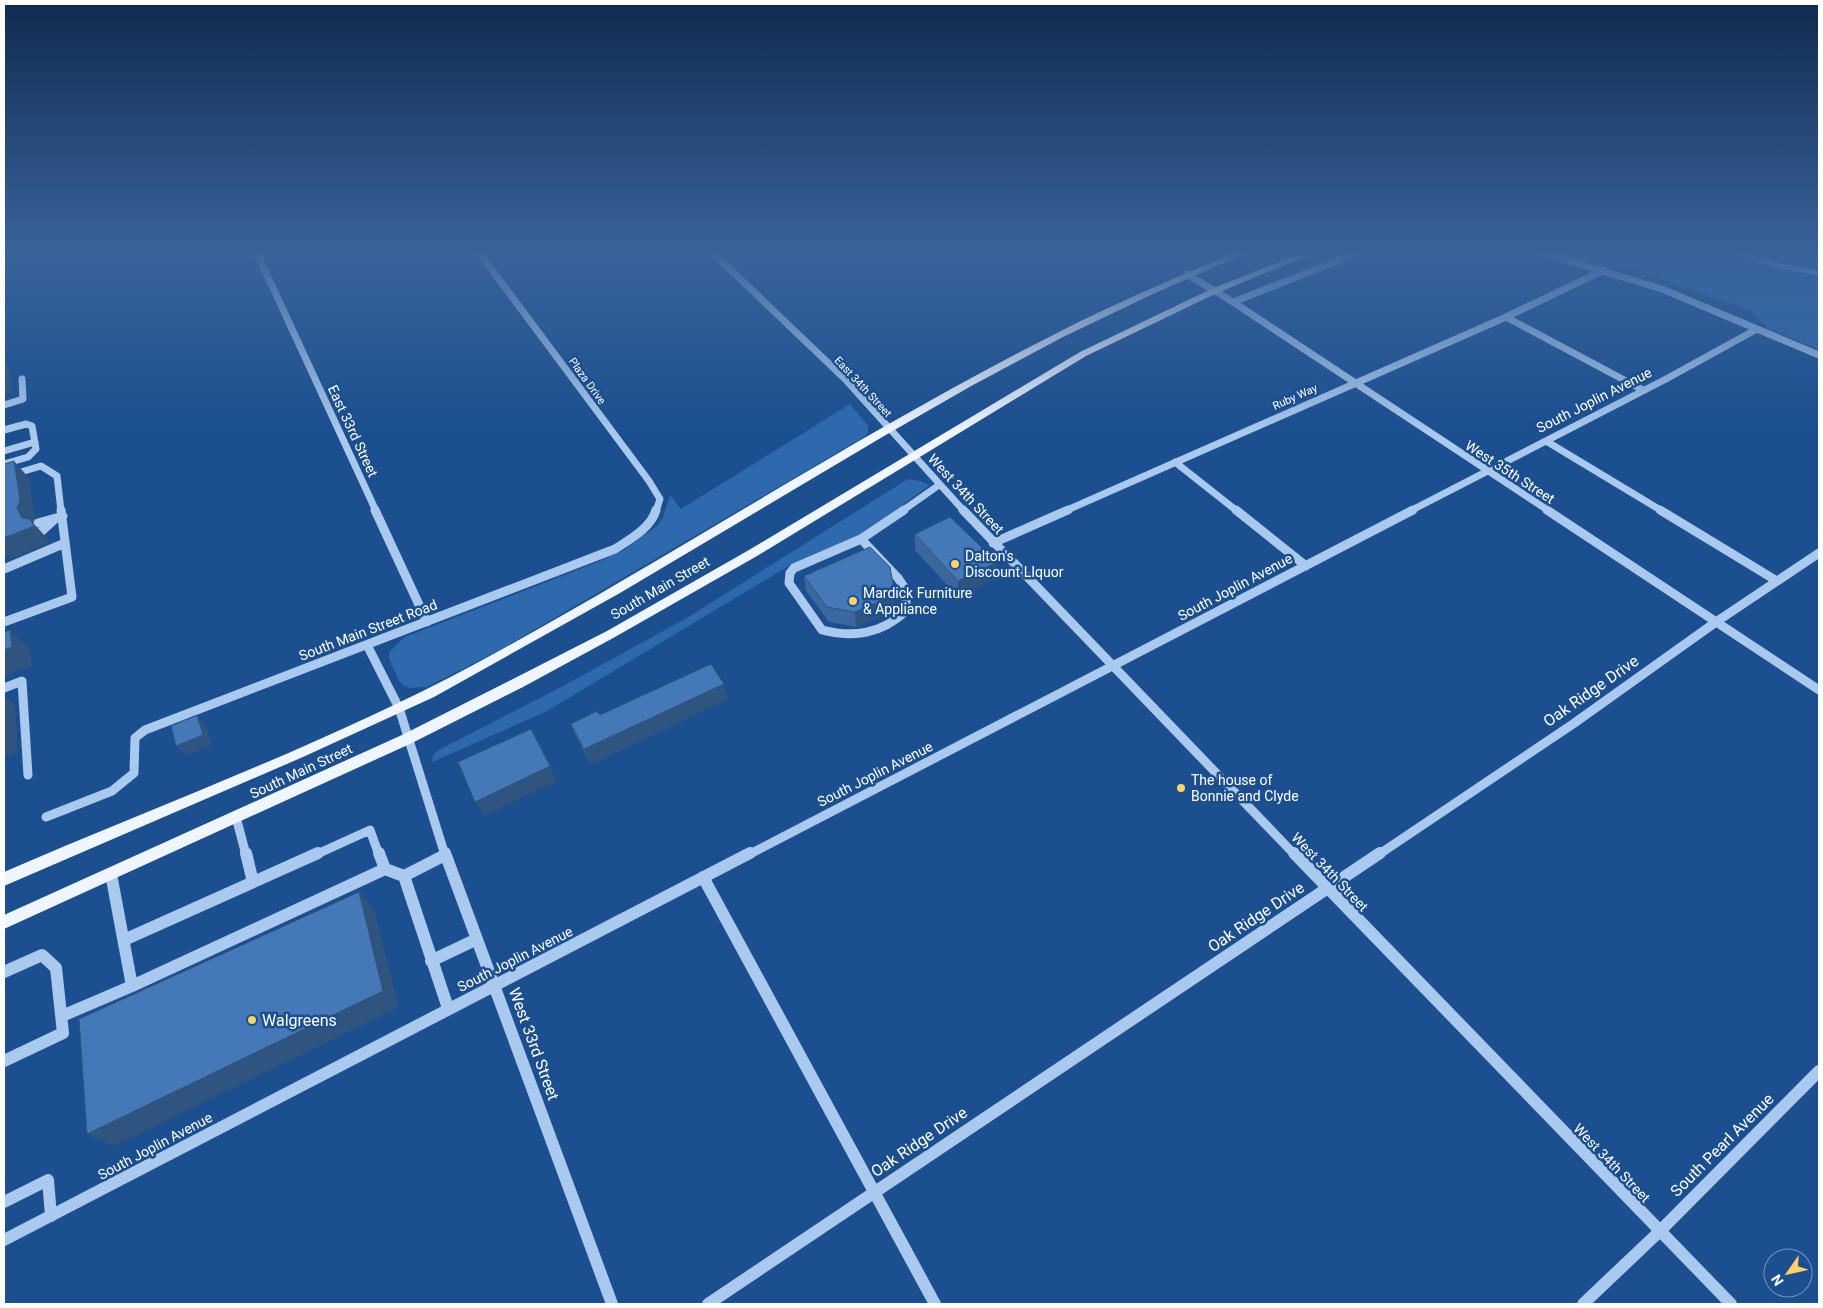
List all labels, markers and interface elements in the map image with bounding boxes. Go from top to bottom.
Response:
street label: East 34th Street [832,354,895,420]
street label: Plaza Drive [566,355,608,407]
street label: South Joplin Avenue [1534,364,1654,436]
street label: Ruby Way [1271,381,1320,413]
street label: East 33rd Street [325,383,381,480]
street label: West 35th Street [1462,437,1558,507]
street label: West 34th Street [925,451,1007,538]
place label: Dalton's Discount LIquor [965,548,1064,580]
street label: South Joplin Avenue [1175,550,1295,624]
street label: South Main Street [608,553,712,623]
marker: Dalton's Discount LIquor [949,558,961,570]
place label: Mardick Furniture & Appliance [863,585,972,617]
marker: Mardick Furniture & Appliance [847,595,859,607]
street label: South Main Street Road [297,596,439,664]
street label: Oak Ridge Drive [1540,651,1642,731]
street label: South Joplin Avenue [815,738,935,810]
street label: South Main Street [247,740,355,802]
place label: The house of Bonnie and Clyde [1191,772,1299,804]
marker: The house of Bonnie and Clyde [1175,782,1187,794]
street label: West 34th Street [1288,829,1372,915]
street label: Oak Ridge Drive [1204,878,1308,956]
street label: South Joplin Avenue [455,923,575,995]
street label: West 33rd Street [505,985,563,1103]
place label: Walgreens [262,1011,337,1030]
marker: Walgreens [246,1014,258,1026]
street label: South Pearl Avenue [1666,1089,1778,1201]
street label: Oak Ridge Drive [867,1103,971,1181]
street label: South Joplin Avenue [95,1109,215,1183]
street label: West 34th Street [1570,1120,1654,1206]
north arrow [1763,1248,1813,1298]
text: N [1768,1272,1787,1289]

